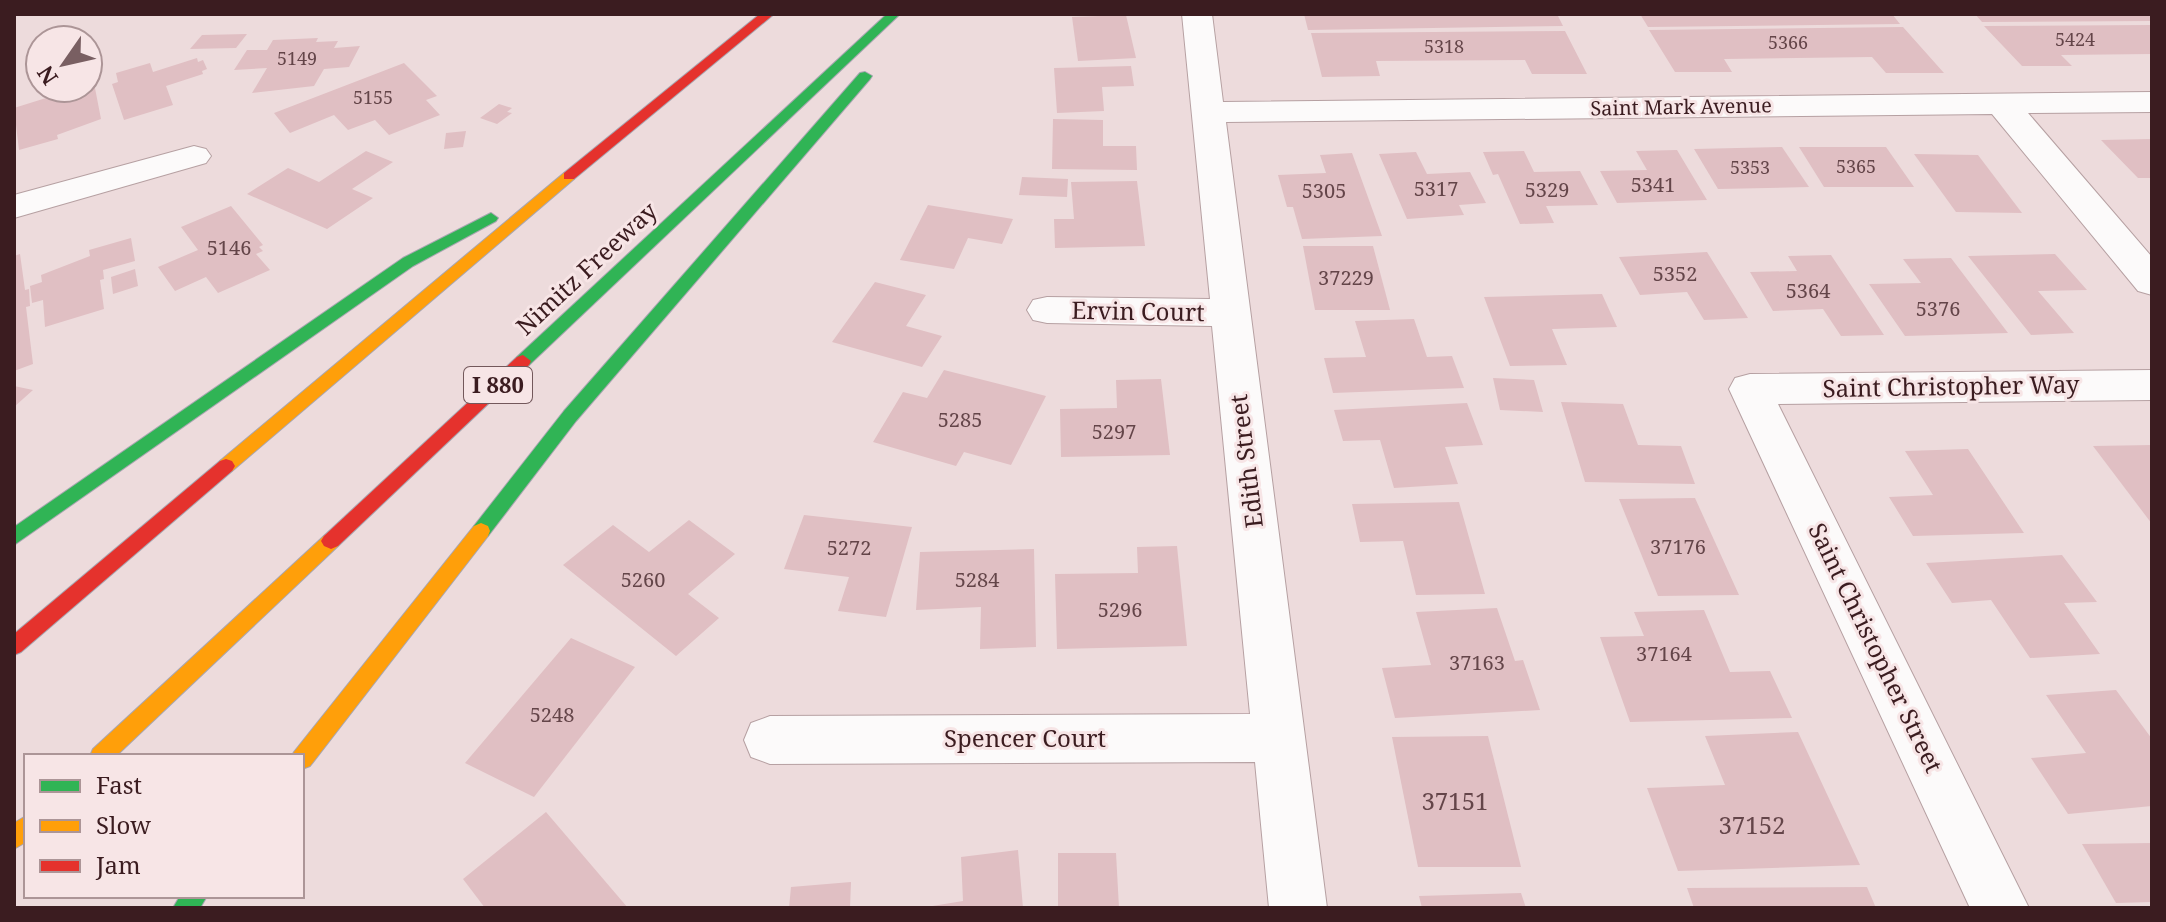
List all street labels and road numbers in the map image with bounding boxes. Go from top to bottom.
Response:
street label: Saint Mark Avenue [1590,91,1772,122]
street label: Nimitz Freeway [508,194,664,342]
street label: Ervin Court [1071,293,1205,328]
road number: I 880 [464,367,532,403]
street label: Saint Christopher Way [1822,367,2080,404]
street label: Edith Street [1221,393,1270,530]
street label: Saint Christopher Street [1802,517,1951,778]
street label: Spencer Court [944,721,1106,754]

